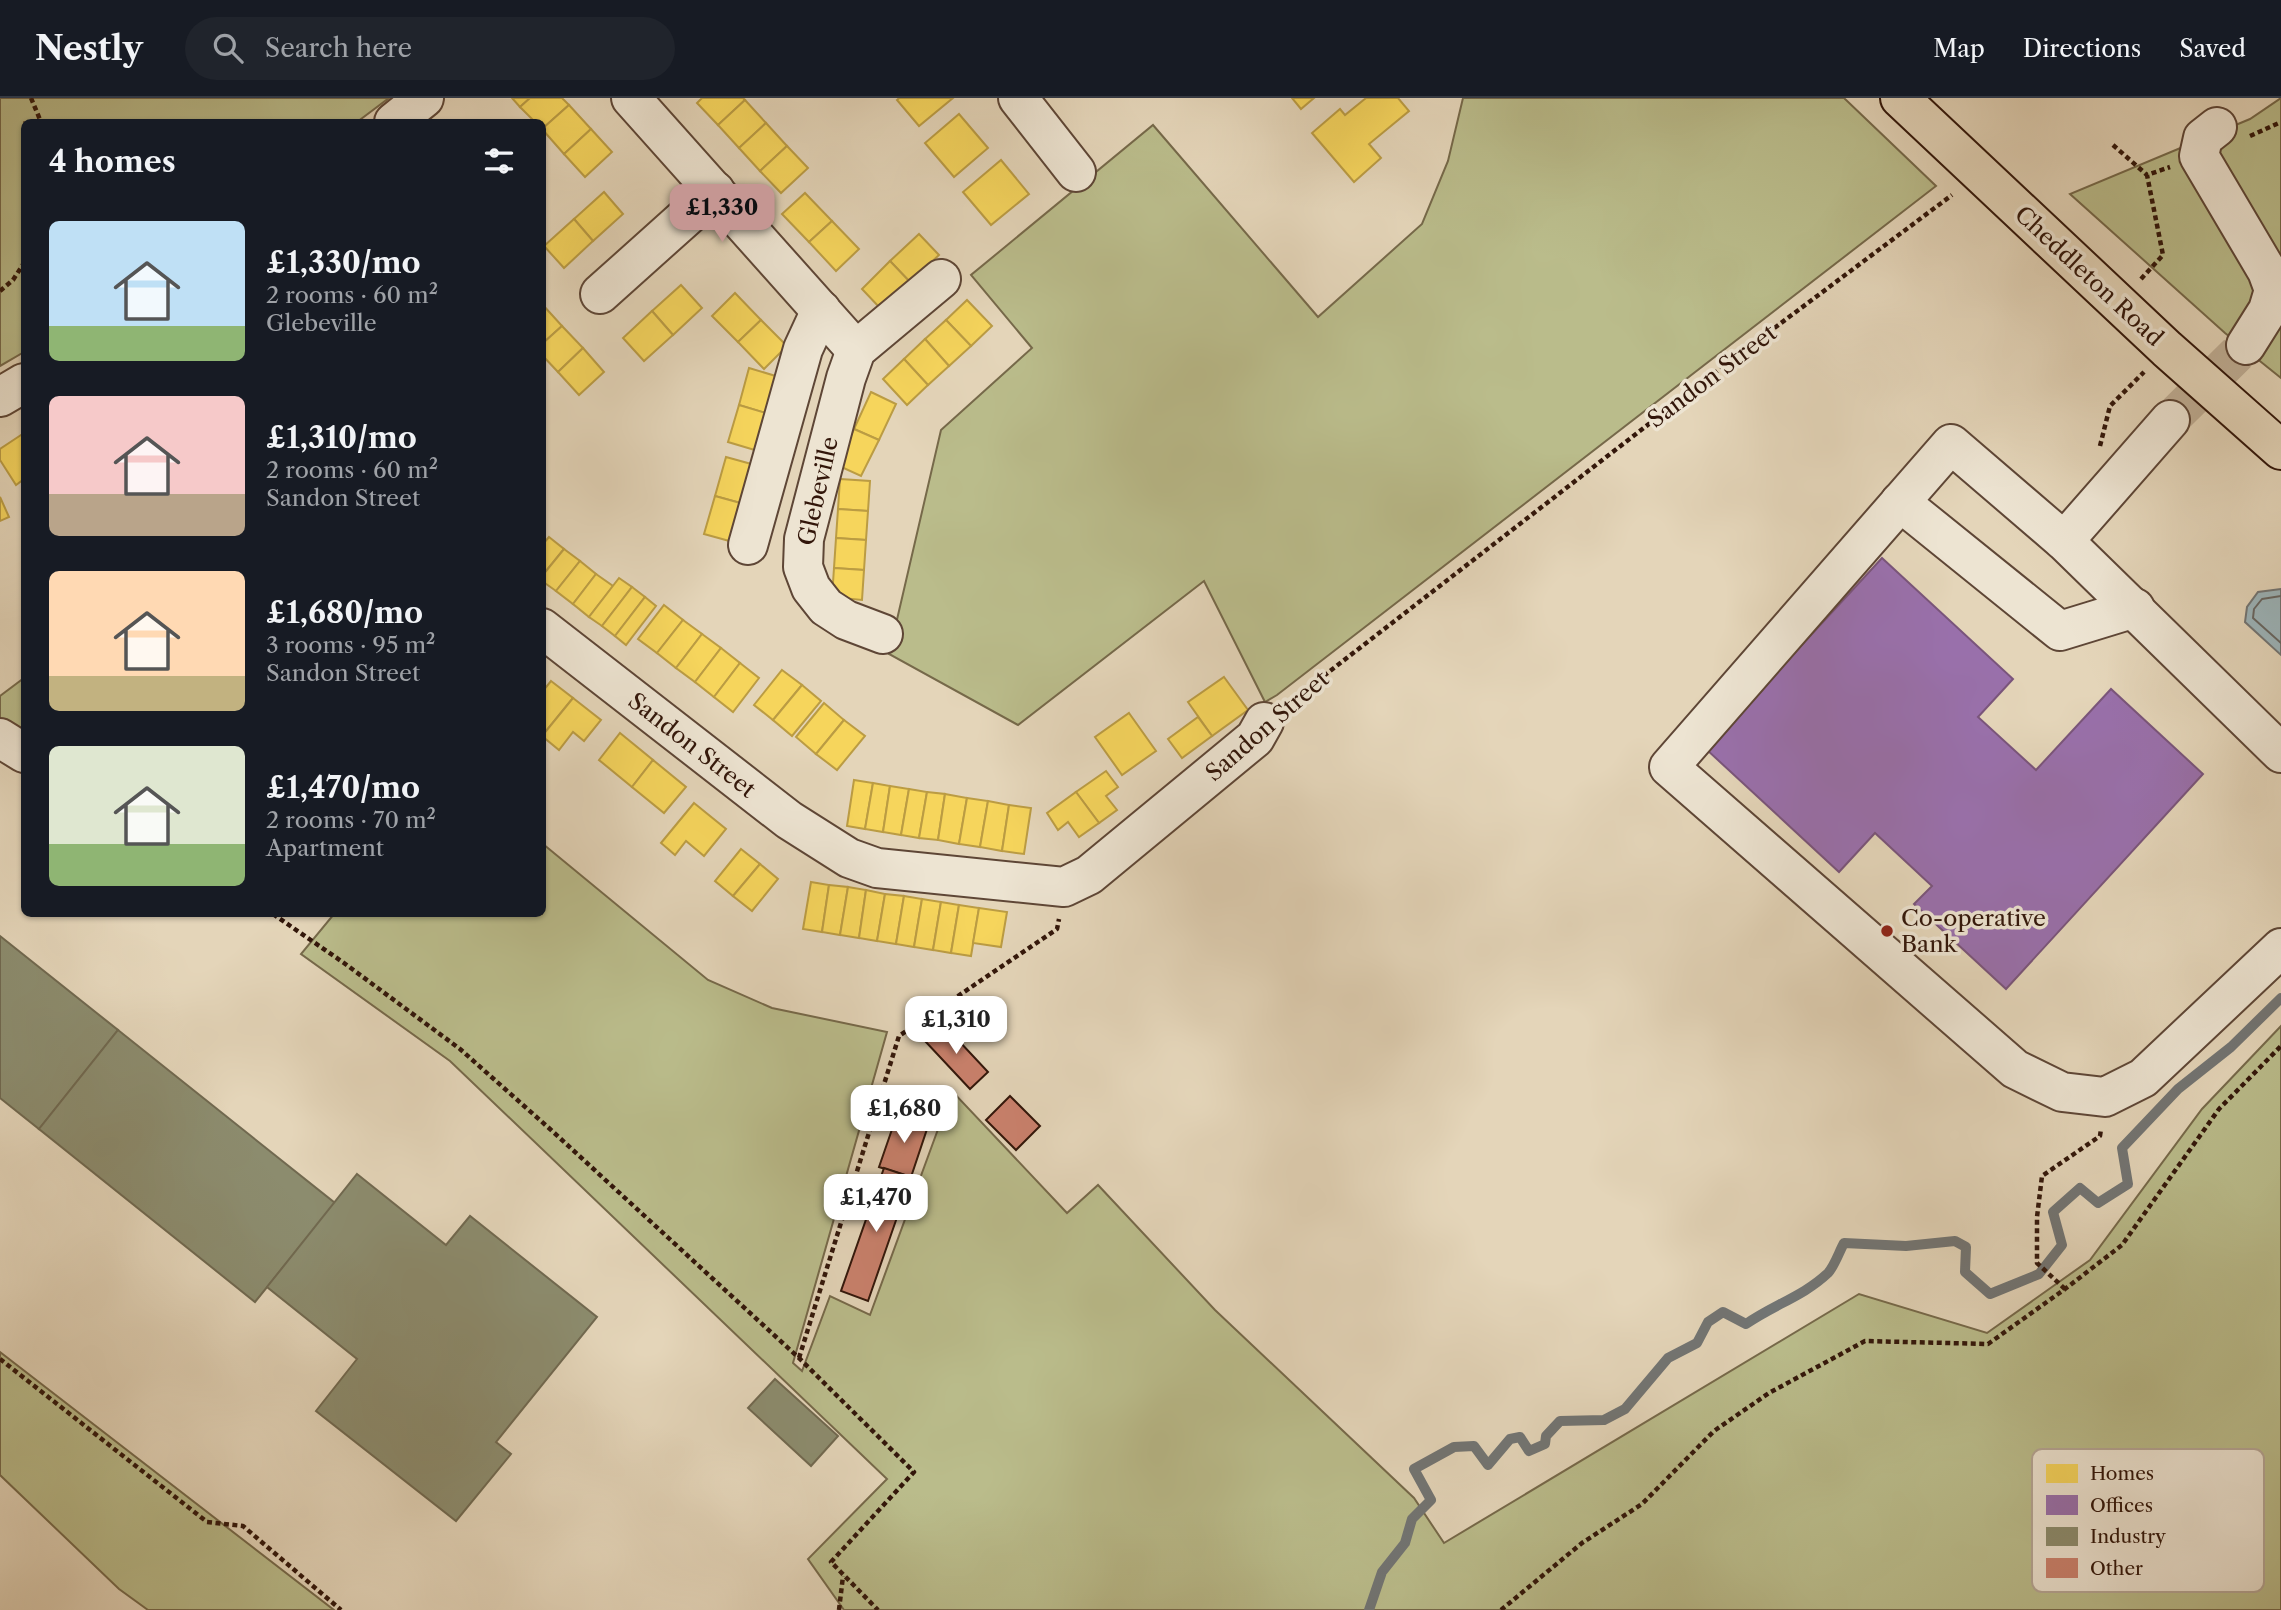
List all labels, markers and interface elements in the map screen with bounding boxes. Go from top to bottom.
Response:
search box [185,17,675,80]
text: Nestly [35,28,143,69]
icon: search [209,29,247,67]
text: Search here [265,32,412,64]
text: Map [1933,34,1985,63]
text: Directions [2023,34,2141,63]
text: Saved [2179,34,2246,63]
icon: filters [480,142,518,180]
text: 4 homes [49,143,176,180]
pin: £1,330 [665,184,779,244]
text: £1,330 [686,193,758,221]
street label: Cheddleton Road [2009,200,2169,352]
text: £1,330/mo [266,244,421,281]
icon: home [105,249,189,333]
text: 2 rooms · 60 m² [266,281,438,309]
text: Glebeville [266,309,377,337]
street label: Sandon Street [1642,318,1782,434]
text: £1,310/mo [266,419,417,456]
icon: home [105,424,189,508]
street label: Glebeville [792,434,844,548]
text: 2 rooms · 60 m² [266,456,438,484]
text: Sandon Street [266,484,420,512]
text: £1,680/mo [266,594,423,631]
icon: home [105,599,189,683]
text: 3 rooms · 95 m² [266,631,435,659]
text: Sandon Street [266,659,420,687]
street label: Sandon Street [1200,665,1334,787]
street label: Sandon Street [623,687,761,803]
text: £1,470/mo [266,769,420,806]
icon: home [105,774,189,858]
text: 2 rooms · 70 m² [266,806,436,834]
text: Apartment [266,834,384,862]
place label: Co-operative Bank [1901,904,2046,958]
marker: Co-operative Bank [1879,923,1895,939]
pin: £1,310 [899,996,1013,1056]
text: £1,310 [921,1005,991,1033]
pin: £1,680 [847,1086,961,1145]
text: £1,680 [867,1094,941,1122]
pin: £1,470 [819,1174,933,1234]
text: £1,470 [840,1183,912,1211]
legend [2032,1449,2264,1592]
text: Homes [2090,1462,2154,1485]
text: Offices [2090,1494,2153,1517]
text: Industry [2090,1525,2166,1548]
text: Other [2090,1557,2143,1580]

